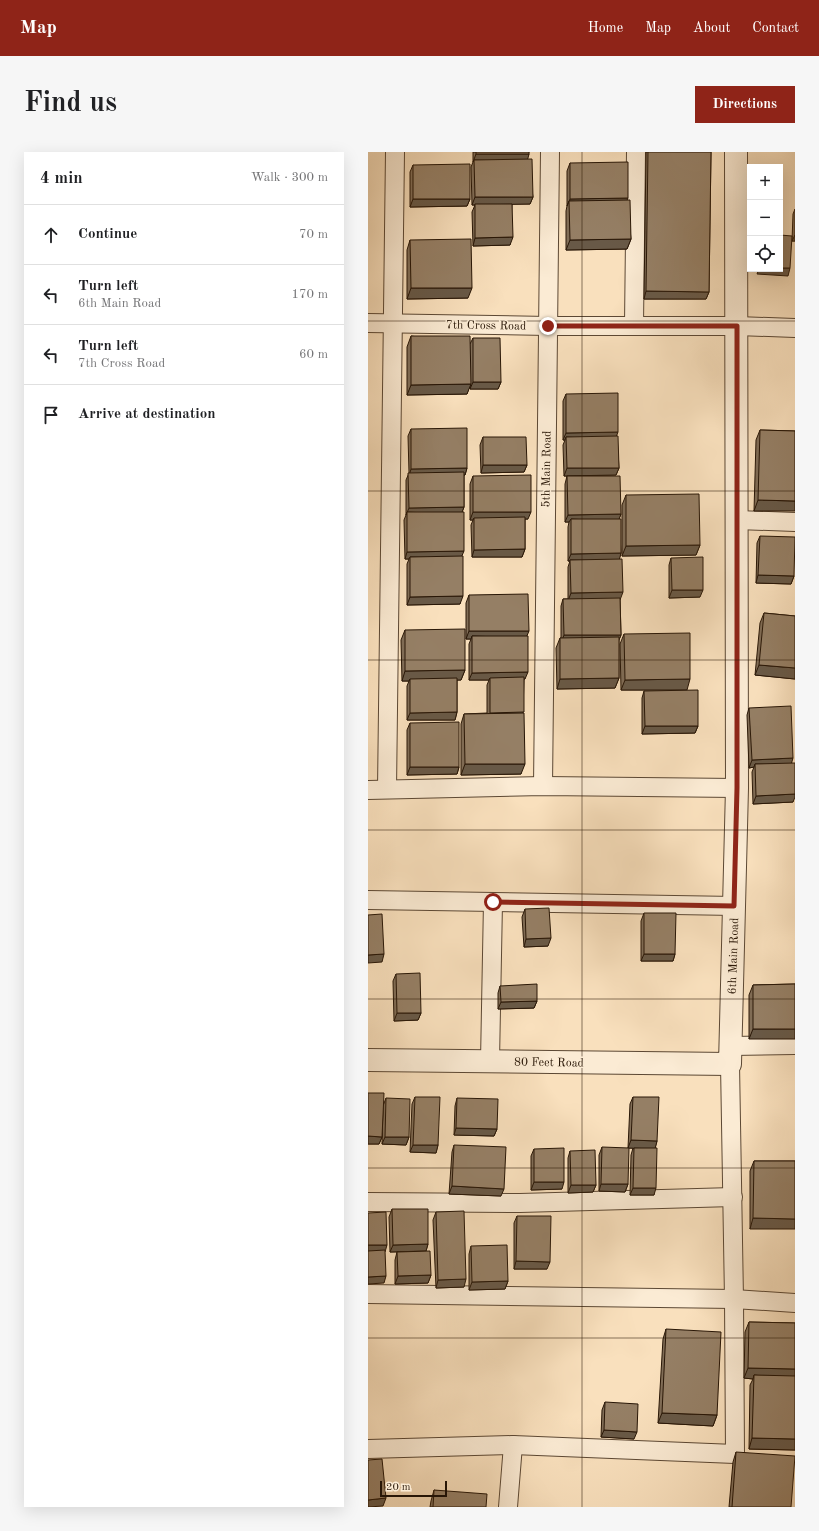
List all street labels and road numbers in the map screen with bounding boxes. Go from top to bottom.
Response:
street label: 7th Cross Road [446,319,526,333]
street label: 5th Main Road [539,430,554,508]
street label: 6th Main Road [727,917,741,995]
street label: 80 Feet Road [514,1056,584,1070]

